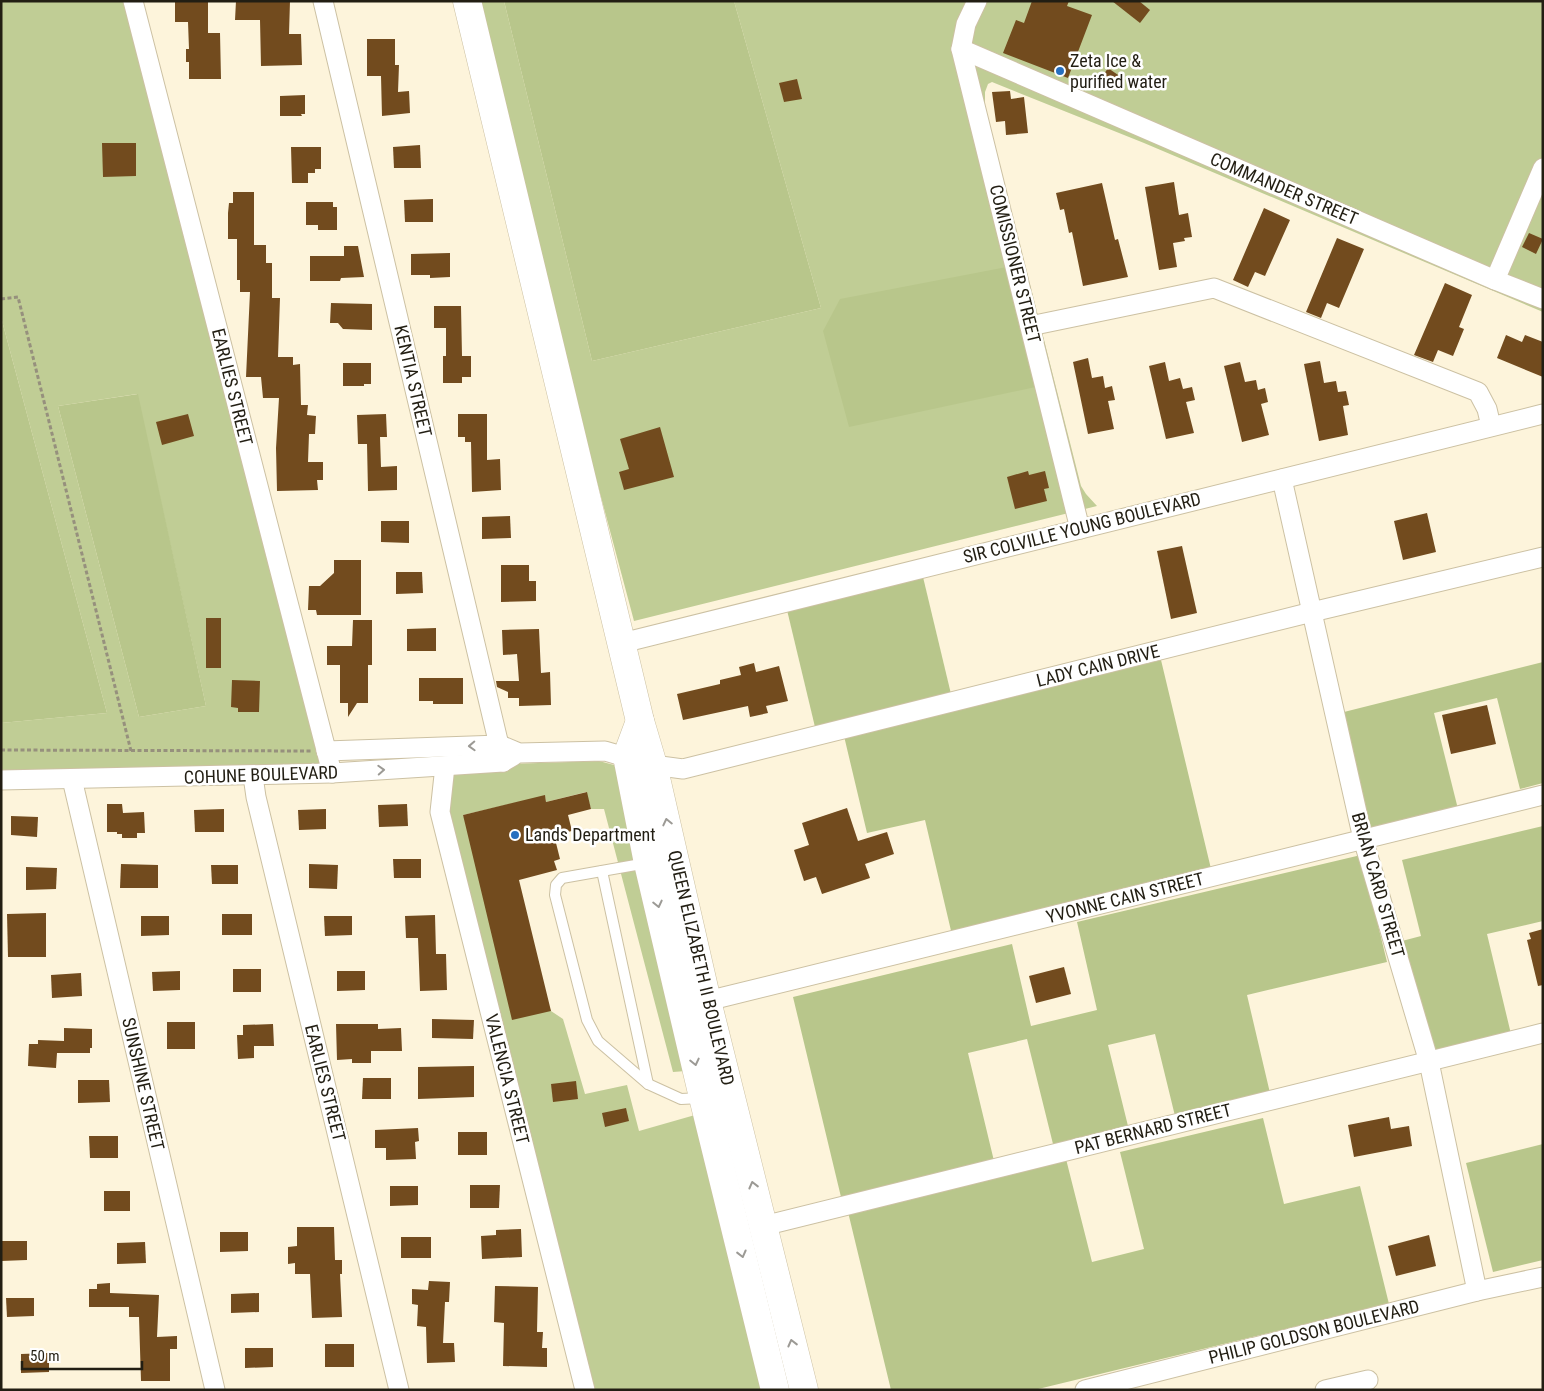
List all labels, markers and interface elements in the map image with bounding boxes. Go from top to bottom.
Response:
place label: Zeta Ice & purified water [1070,50,1168,92]
marker: Zeta Ice & purified water [1054,65,1066,77]
street label: COMMANDER STREET [1207,148,1361,229]
street label: COMISSIONER STREET [986,182,1045,345]
street label: KENTIA STREET [390,323,437,439]
street label: EARLIES STREET [208,326,257,448]
street label: SIR COLVILLE YOUNG BOULEVARD [961,488,1203,567]
street label: LADY CAIN DRIVE [1034,640,1162,691]
one-way arrow [467,741,475,752]
street label: COHUNE BOULEVARD [183,761,339,788]
one-way arrow [377,765,385,776]
street label: BRIAN CARD STREET [1348,810,1409,960]
one-way arrow [662,818,673,827]
place label: Lands Department [525,824,656,845]
marker: Lands Department [509,829,521,841]
street label: QUEEN ELIZABETH II BOULEVARD [664,848,739,1088]
street label: YVONNE CAIN STREET [1044,868,1206,927]
one-way arrow [652,899,663,908]
street label: VALENCIA STREET [481,1012,534,1146]
street label: SUNSHINE STREET [118,1015,169,1152]
street label: EARLIES STREET [301,1022,350,1144]
one-way arrow [689,1058,700,1066]
street label: PAT BERNARD STREET [1072,1099,1233,1158]
one-way arrow [748,1180,759,1189]
one-way arrow [736,1249,747,1258]
street label: PHILIP GOLDSON BOULEVARD [1206,1295,1421,1368]
scale bar [22,1338,142,1370]
one-way arrow [788,1339,798,1347]
text: 50 m [30,1347,60,1365]

